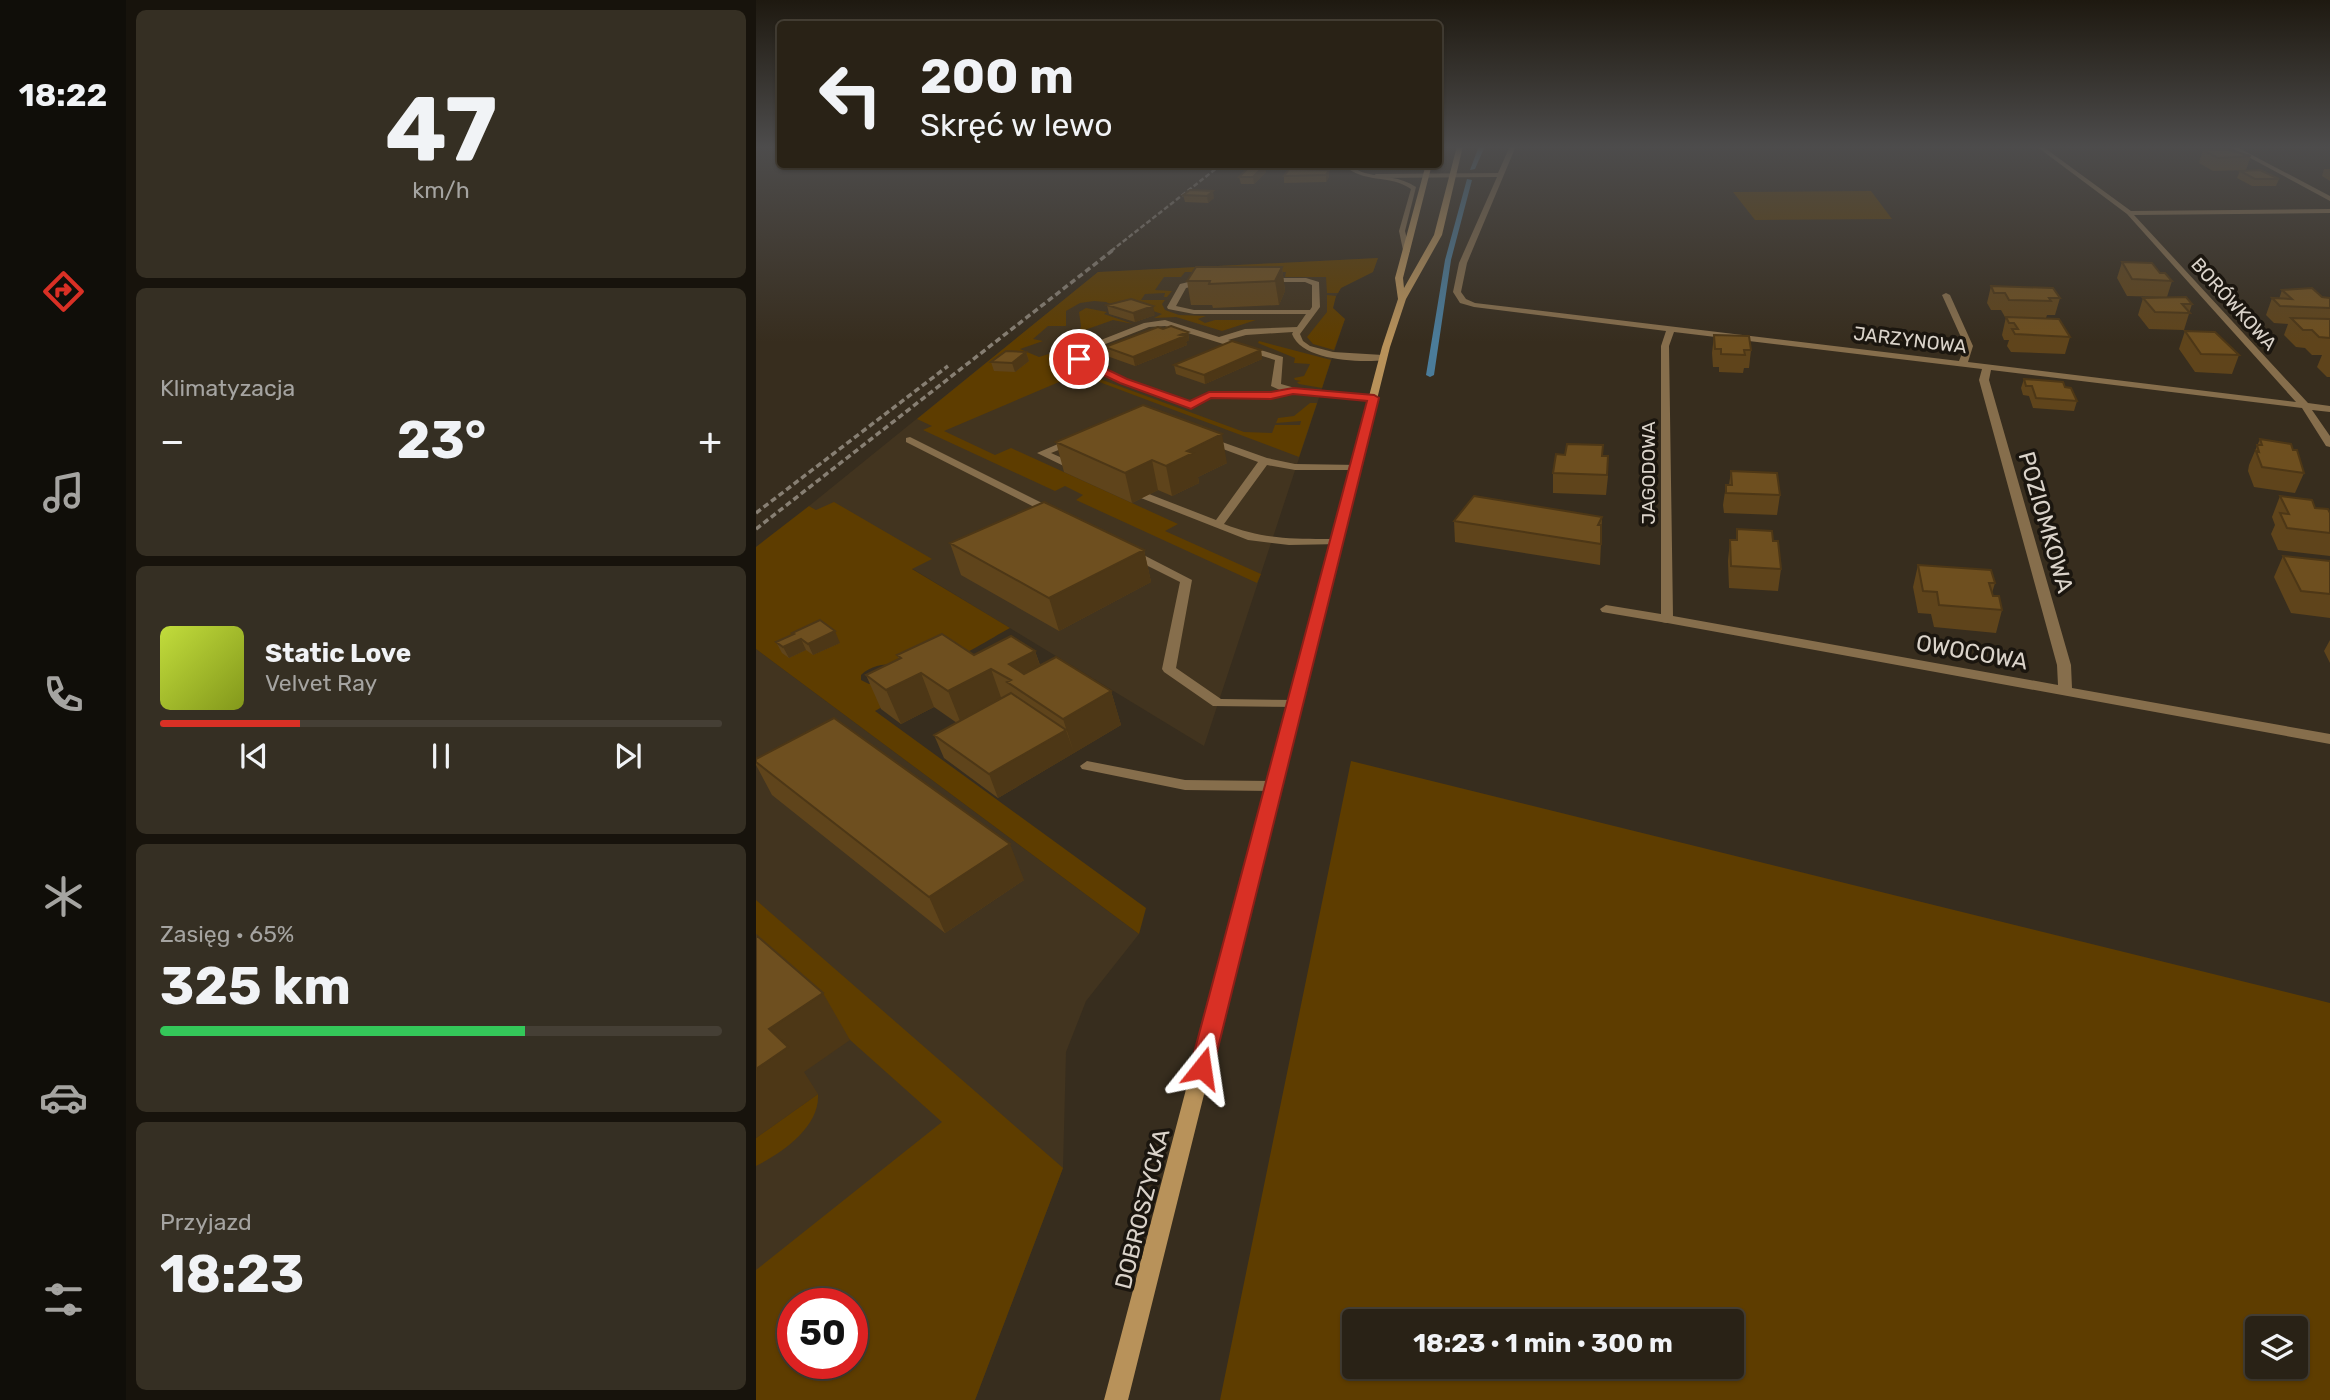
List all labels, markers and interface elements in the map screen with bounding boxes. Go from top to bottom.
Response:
text: 200 m [920,47,1074,105]
icon: left [805,49,896,140]
text: 18:22 [19,76,107,114]
text: 47 [385,76,497,184]
text: Skręć w lewo [920,106,1113,144]
text: km/h [412,176,470,204]
street label: BORÓWKOWA [2186,253,2282,355]
icon: directions [39,267,88,316]
street label: JARZYNOWA [1852,322,1968,358]
pin [1049,329,1109,389]
icon: arrive [1060,340,1098,378]
text: Klimatyzacja [160,374,295,402]
text: 23° [397,409,486,471]
text: − [160,418,185,464]
text: + [698,418,722,464]
street label: JAGODOWA [1637,421,1660,525]
street label: POZIOMKOWA [2012,448,2080,596]
icon: music [39,468,88,517]
street label: OWOCOWA [1914,628,2030,676]
text: Static Love [265,638,411,669]
text: Velvet Ray [265,669,377,697]
icon: phone [39,670,88,719]
icon: previous [235,737,273,775]
icon: pause [422,737,460,775]
icon: next [609,737,647,775]
icon: climate [39,872,88,921]
text: Zasięg · 65% [160,920,294,948]
text: 325 km [160,955,351,1017]
position arrow [1165,1031,1239,1105]
icon: car [39,1073,88,1122]
street label: DOBROSZYCKA [1109,1126,1175,1292]
text: Przyjazd [160,1208,252,1236]
text: 18:23 [160,1243,304,1305]
icon: filters [39,1275,88,1324]
speed limit sign: 50 [777,1288,868,1379]
map controls [2245,1316,2308,1379]
button: layers [2245,1316,2308,1379]
text: 18:23 · 1 min · 300 m [1413,1328,1673,1359]

